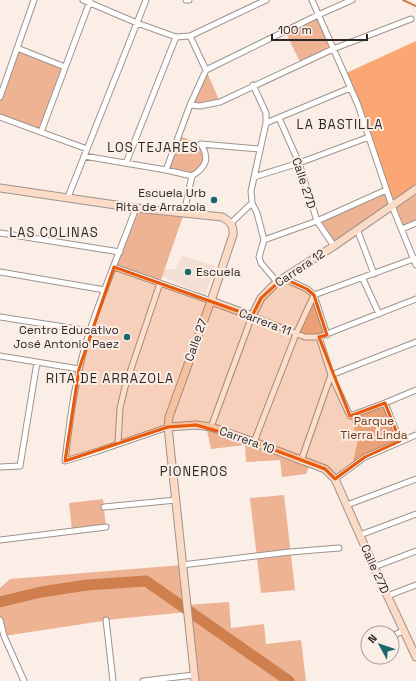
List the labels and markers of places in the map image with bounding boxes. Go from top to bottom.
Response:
place label: Escuela Urb Rita de Arrazola [116,185,206,215]
marker: Escuela Urb Rita de Arrazola [209,195,219,205]
place label: Escuela [196,264,241,280]
marker: Escuela [183,267,193,277]
place label: Centro Educativo José Antonio Paez [13,322,119,352]
marker: Centro Educativo José Antonio Paez [122,332,132,342]

